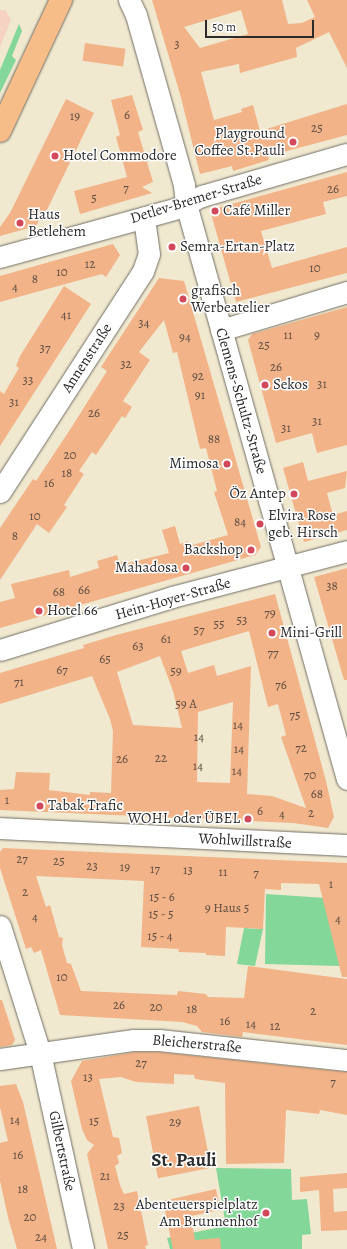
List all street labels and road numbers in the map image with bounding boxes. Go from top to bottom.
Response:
street label: Detlev-Bremer-Straße [128,170,264,228]
street label: Annenstraße [58,320,116,396]
street label: Clemens-Schultz-Straße [211,326,271,476]
street label: Hein-Hoyer-Straße [113,574,233,624]
street label: Wohlwillstraße [198,830,292,852]
street label: Bleicherstraße [152,1031,242,1057]
street label: Gilbertstraße [45,1109,79,1193]

